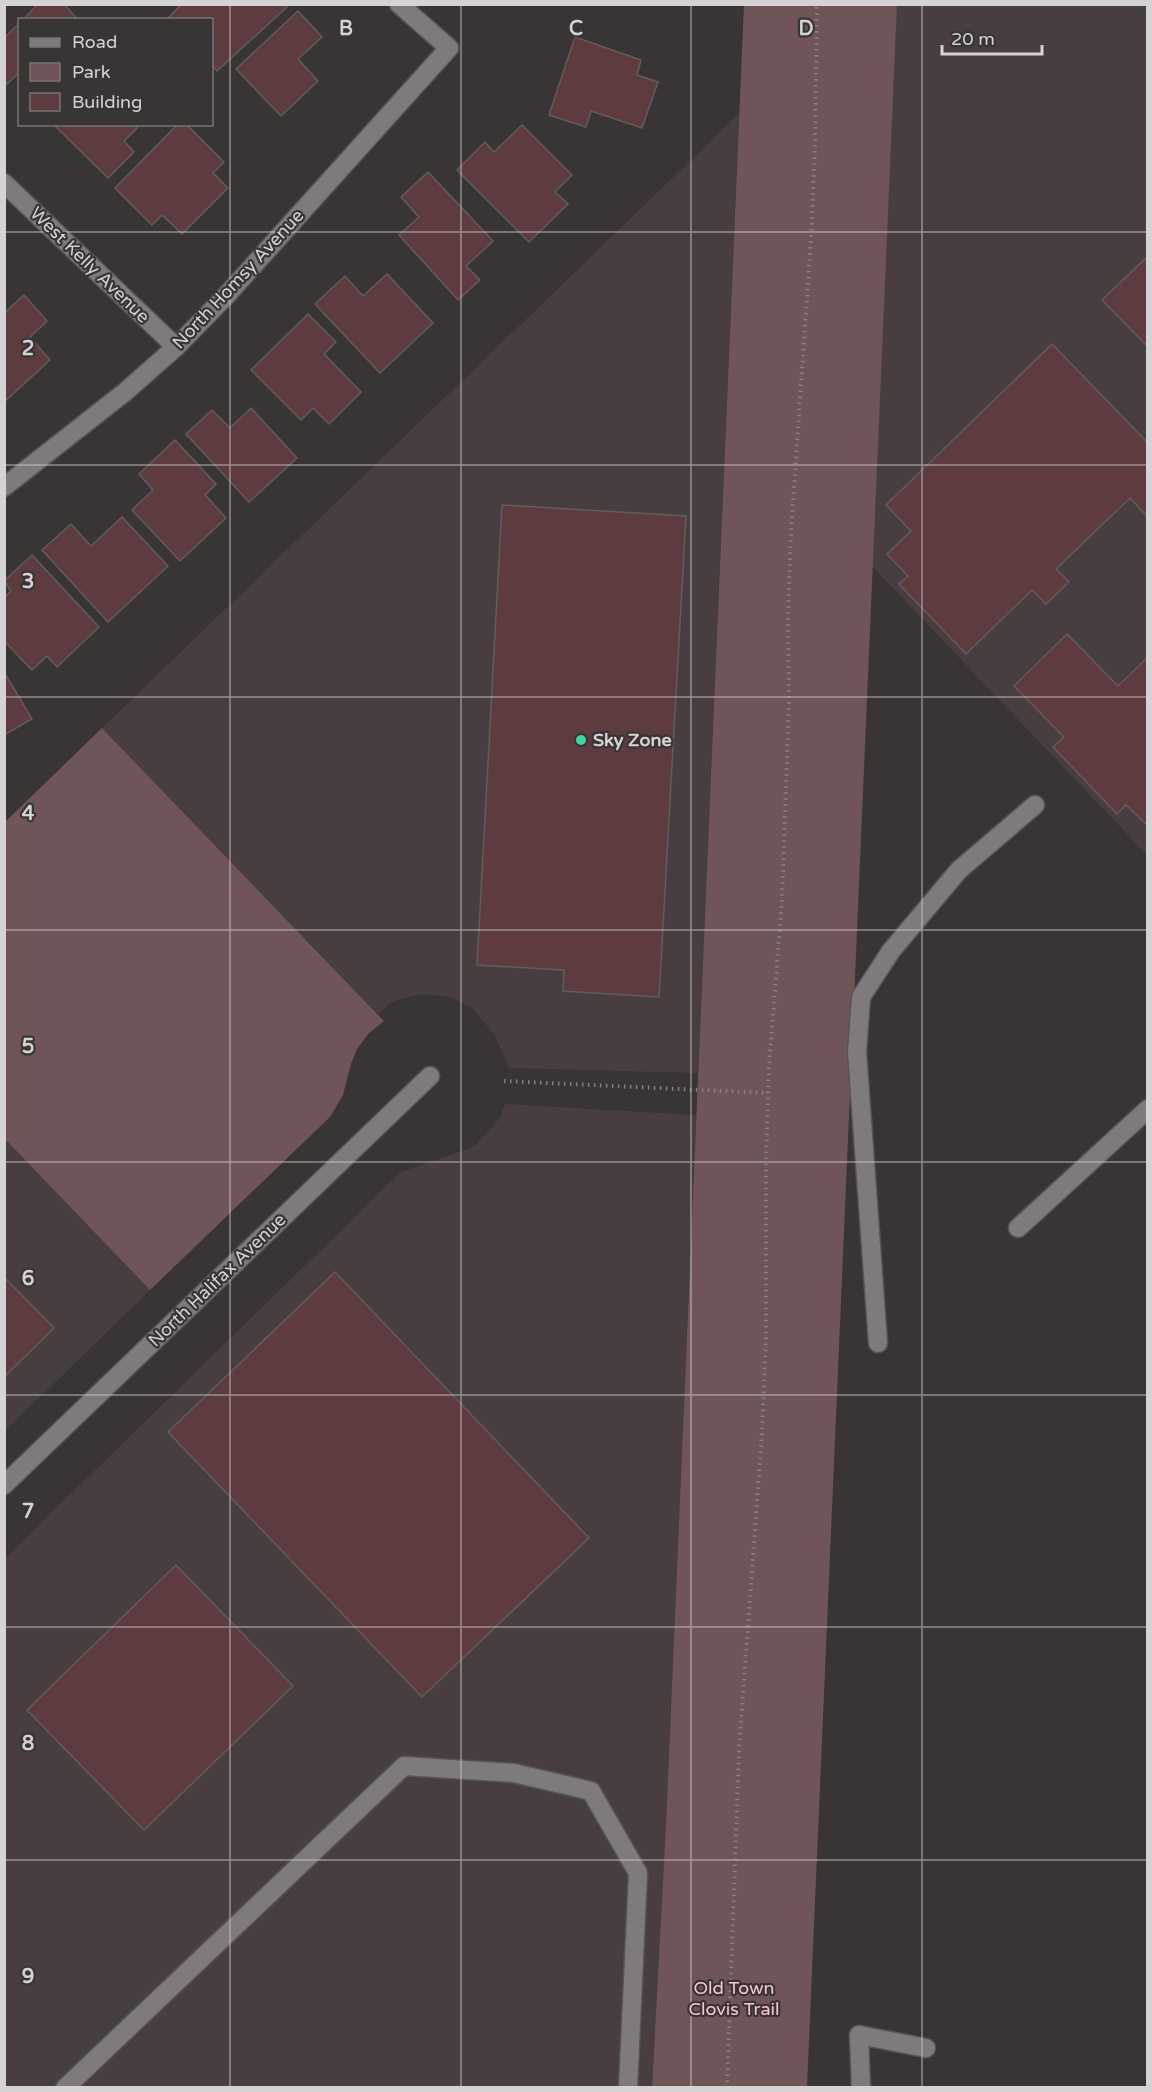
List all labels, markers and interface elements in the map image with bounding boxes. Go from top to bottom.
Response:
text: B [339,17,353,41]
text: C [569,17,583,41]
text: D [798,17,814,41]
legend [18,18,213,126]
scale bar [942,18,1042,56]
text: 20 m [951,28,995,50]
text: Road [72,31,117,53]
text: Park [72,61,111,83]
text: Building [72,91,142,113]
street label: West Kelly Avenue [26,202,154,328]
street label: North Homsy Avenue [168,205,308,353]
text: 2 [22,337,34,361]
text: 3 [22,570,34,594]
place label: Sky Zone [593,729,672,751]
marker: Sky Zone [574,733,588,747]
text: 4 [22,802,35,826]
text: 5 [22,1035,34,1059]
street label: North Halifax Avenue [144,1209,290,1351]
text: 6 [22,1267,34,1291]
text: 7 [22,1500,34,1524]
text: 8 [22,1732,34,1756]
text: 9 [22,1965,34,1989]
park label: Old Town Clovis Trail [688,1977,780,2020]

